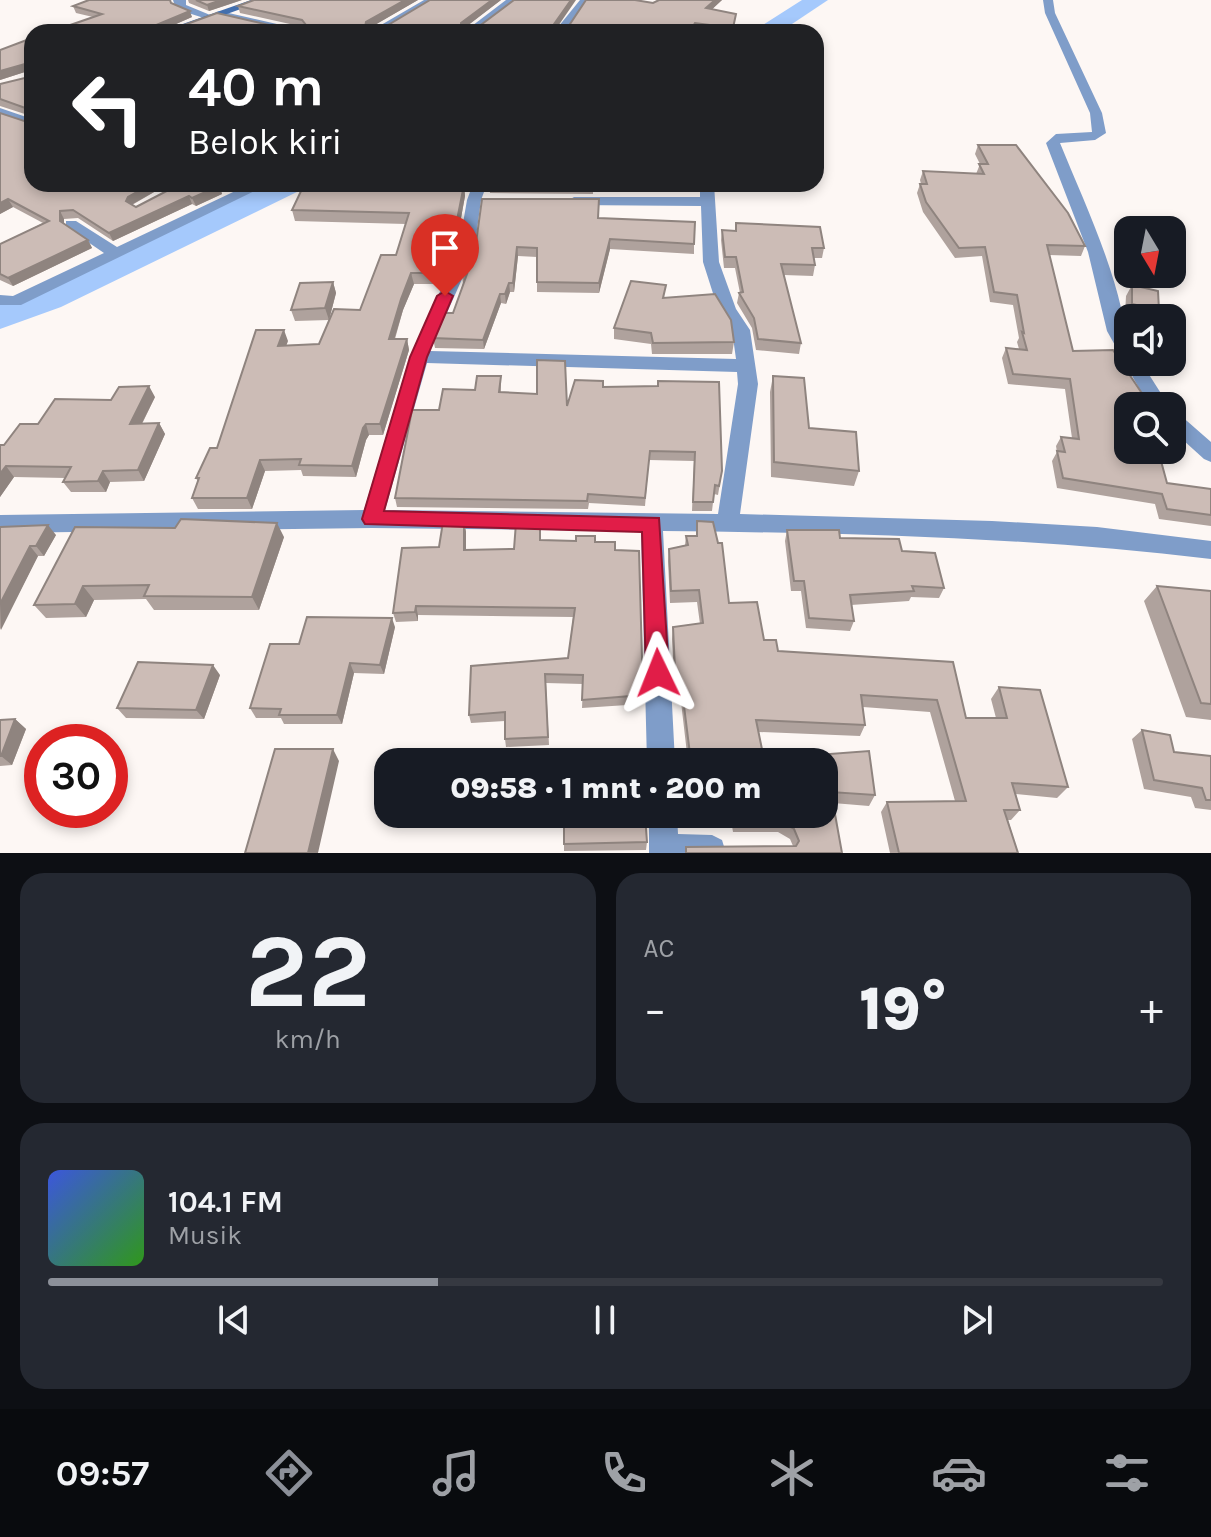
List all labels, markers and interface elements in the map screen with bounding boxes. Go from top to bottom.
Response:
text: 40 m [188,54,324,119]
icon: left [56,56,160,160]
text: Belok kiri [188,121,342,163]
pin [411,214,479,296]
north arrow [1114,216,1186,288]
map controls [1114,216,1186,464]
icon: arrive [423,226,467,270]
button: sound [1114,304,1186,376]
button: search [1114,392,1186,464]
position arrow [616,631,700,715]
speed limit sign: 30 [24,724,128,828]
text: 09:58 · 1 mnt · 200 m [450,770,762,806]
text: 22 [245,911,371,1032]
text: AC [644,933,674,964]
text: 19° [859,974,947,1044]
text: − [644,984,667,1035]
text: + [1140,984,1163,1035]
text: km/h [275,1024,341,1055]
text: 104.1 FM [168,1184,283,1220]
text: Musik [168,1220,242,1251]
icon: previous [212,1298,256,1342]
icon: pause [583,1298,627,1342]
icon: next [955,1298,999,1342]
icon: directions [261,1445,317,1501]
icon: music [428,1445,484,1501]
icon: phone [596,1445,652,1501]
icon: climate [764,1445,820,1501]
icon: car [931,1445,987,1501]
icon: filters [1099,1445,1155,1501]
text: 09:57 [56,1452,149,1494]

